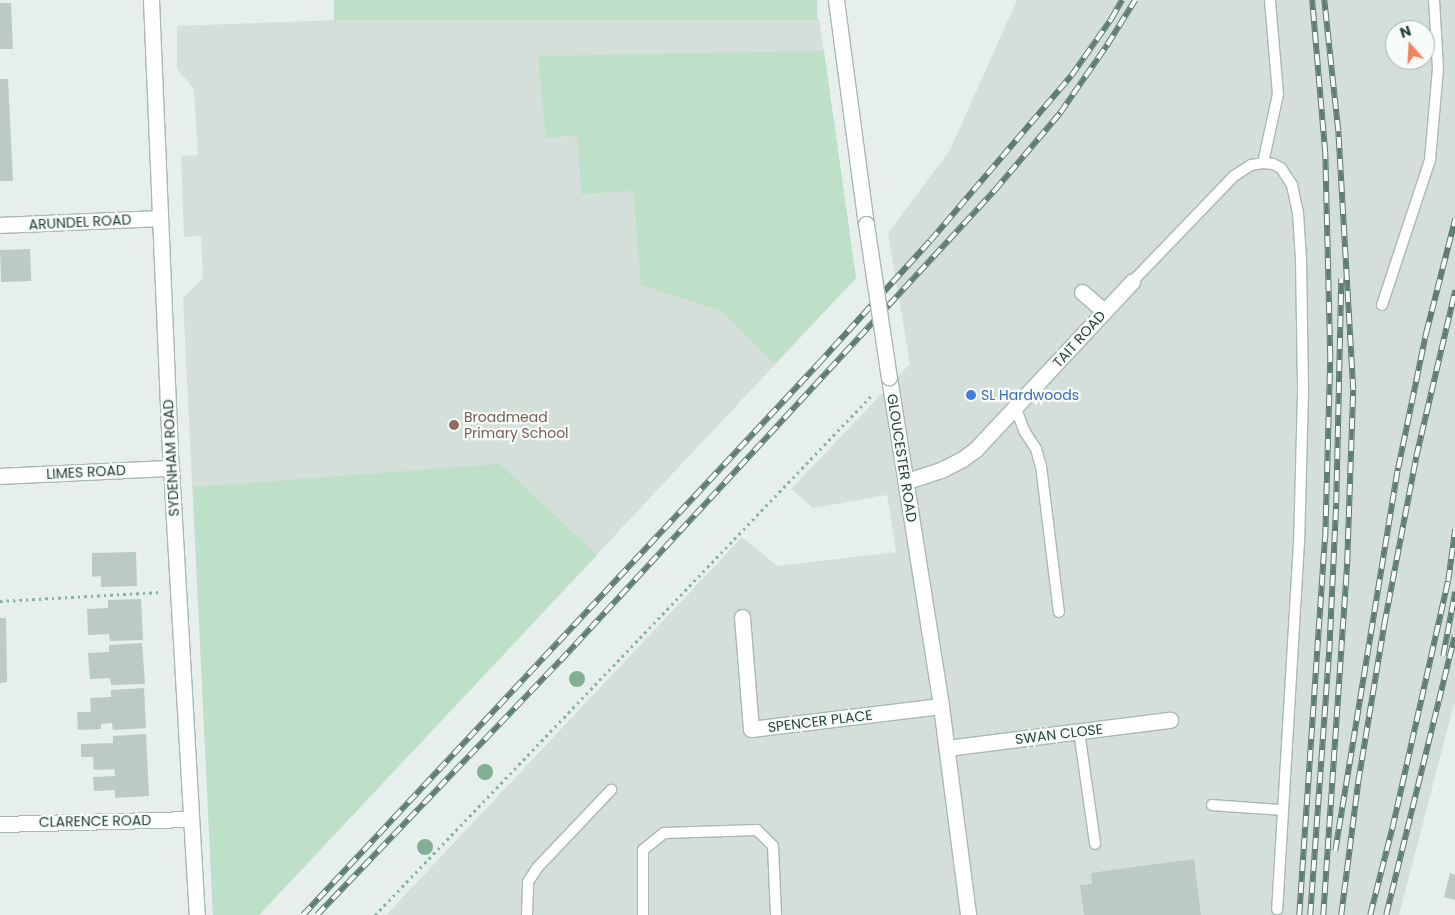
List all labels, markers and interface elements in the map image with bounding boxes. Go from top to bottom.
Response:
north arrow [1385,20,1435,70]
text: N [1397,21,1414,43]
street label: ARUNDEL ROAD [28,211,132,233]
street label: TAIT ROAD [1049,307,1109,371]
place label: SL Hardwoods [981,387,1079,403]
marker: SL Hardwoods [965,389,977,401]
street label: GLOUCESTER ROAD [884,393,920,523]
street label: SYDENHAM ROAD [160,399,182,517]
place label: Broadmead Primary School [464,409,569,442]
marker: Broadmead Primary School [448,419,460,431]
street label: LIMES ROAD [46,462,126,482]
street label: SPENCER PLACE [767,706,873,736]
street label: SWAN CLOSE [1014,720,1104,748]
street label: CLARENCE ROAD [39,812,151,830]

